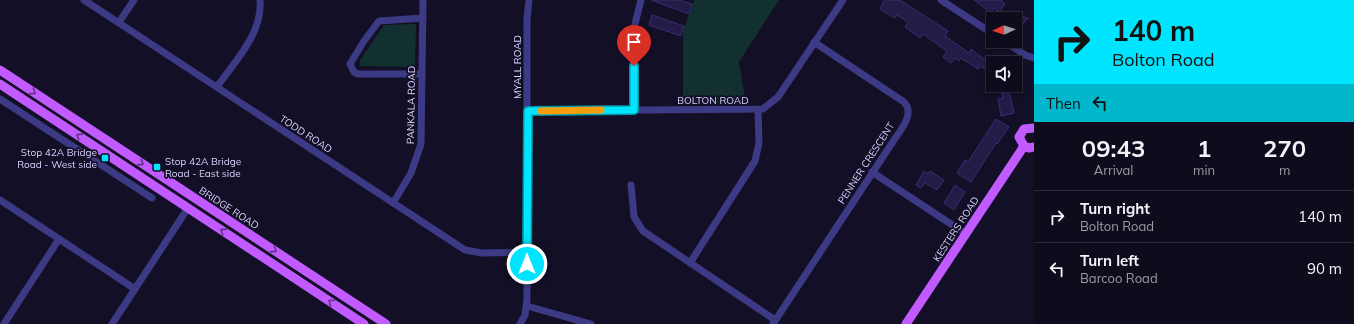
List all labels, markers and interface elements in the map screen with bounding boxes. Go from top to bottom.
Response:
north arrow [986,12,1022,48]
map controls [986,12,1022,92]
text: 140 m [1112,13,1195,48]
icon: right [1046,16,1098,68]
pin [617,25,651,66]
icon: arrive [623,31,645,53]
street label: MYALL ROAD [511,35,524,99]
text: Bolton Road [1112,48,1215,71]
button: sound [986,56,1022,92]
street label: PANKALA ROAD [404,66,418,144]
one-way arrow [28,87,35,94]
icon: left [1089,92,1111,114]
street label: BOLTON ROAD [677,94,749,107]
text: Then [1046,94,1081,113]
street label: TODD ROAD [277,112,335,156]
street label: PENNER CRESCENT [835,120,897,206]
one-way arrow [76,133,83,141]
text: 09:43 [1082,133,1145,163]
text: 1 [1197,133,1211,163]
text: 270 [1263,133,1306,163]
place label: Stop 42A Bridge Road - West side [17,146,97,171]
marker: Stop 42A Bridge Road - West side [100,153,110,163]
place label: Stop 42A Bridge Road - East side [165,155,241,180]
one-way arrow [137,158,144,166]
marker: Stop 42A Bridge Road - East side [152,162,162,172]
text: Arrival [1094,162,1133,178]
text: min [1193,162,1215,178]
text: m [1279,162,1290,178]
street label: BRIDGE ROAD [197,184,261,232]
street label: KESTERS ROAD [930,194,982,264]
text: Turn right [1080,199,1150,218]
icon: right [1046,206,1068,228]
text: 140 m [1298,207,1342,226]
text: Bolton Road [1080,218,1154,234]
one-way arrow [220,229,227,236]
position arrow [506,243,548,285]
one-way arrow [270,245,277,253]
text: Turn left [1080,251,1139,270]
icon: left [1046,258,1068,280]
text: 90 m [1307,259,1342,278]
text: Barcoo Road [1080,270,1158,286]
one-way arrow [328,300,335,307]

